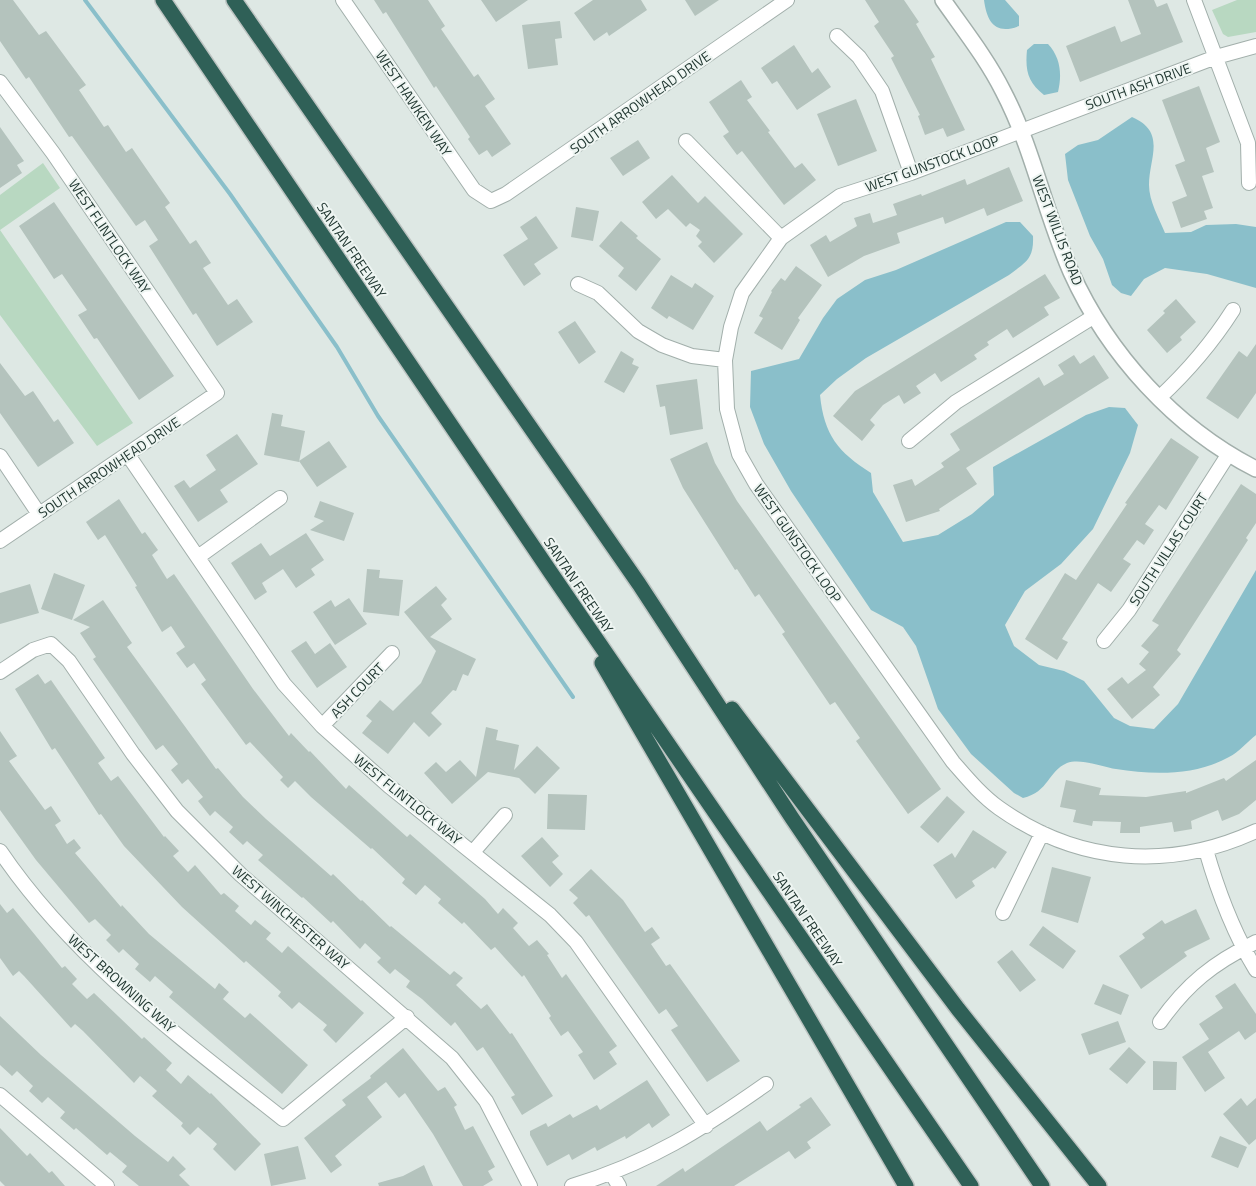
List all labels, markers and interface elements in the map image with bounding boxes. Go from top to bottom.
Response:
street label: SOUTH ARROWHEAD DRIVE [565,45,715,159]
street label: WEST HAWKEN WAY [371,46,458,160]
street label: SOUTH ASH DRIVE [1082,57,1194,115]
street label: WEST GUNSTOCK LOOP [862,129,1002,197]
street label: WEST WILLIS ROAD [1027,172,1089,288]
street label: WEST FLINTLOCK WAY [64,175,156,298]
street label: SANTAN FREEWAY [312,198,392,303]
street label: SOUTH ARROWHEAD DRIVE [34,411,185,523]
street label: WEST GUNSTOCK LOOP [749,479,847,607]
street label: SOUTH VILLAS COURT [1123,488,1213,610]
street label: SANTAN FREEWAY [539,533,619,638]
street label: ASH COURT [325,657,389,722]
street label: WEST FLINTLOCK WAY [349,749,467,850]
street label: WEST WINCHESTER WAY [228,860,355,974]
street label: SANTAN FREEWAY [768,867,848,972]
street label: WEST BROWNING WAY [64,929,181,1037]

